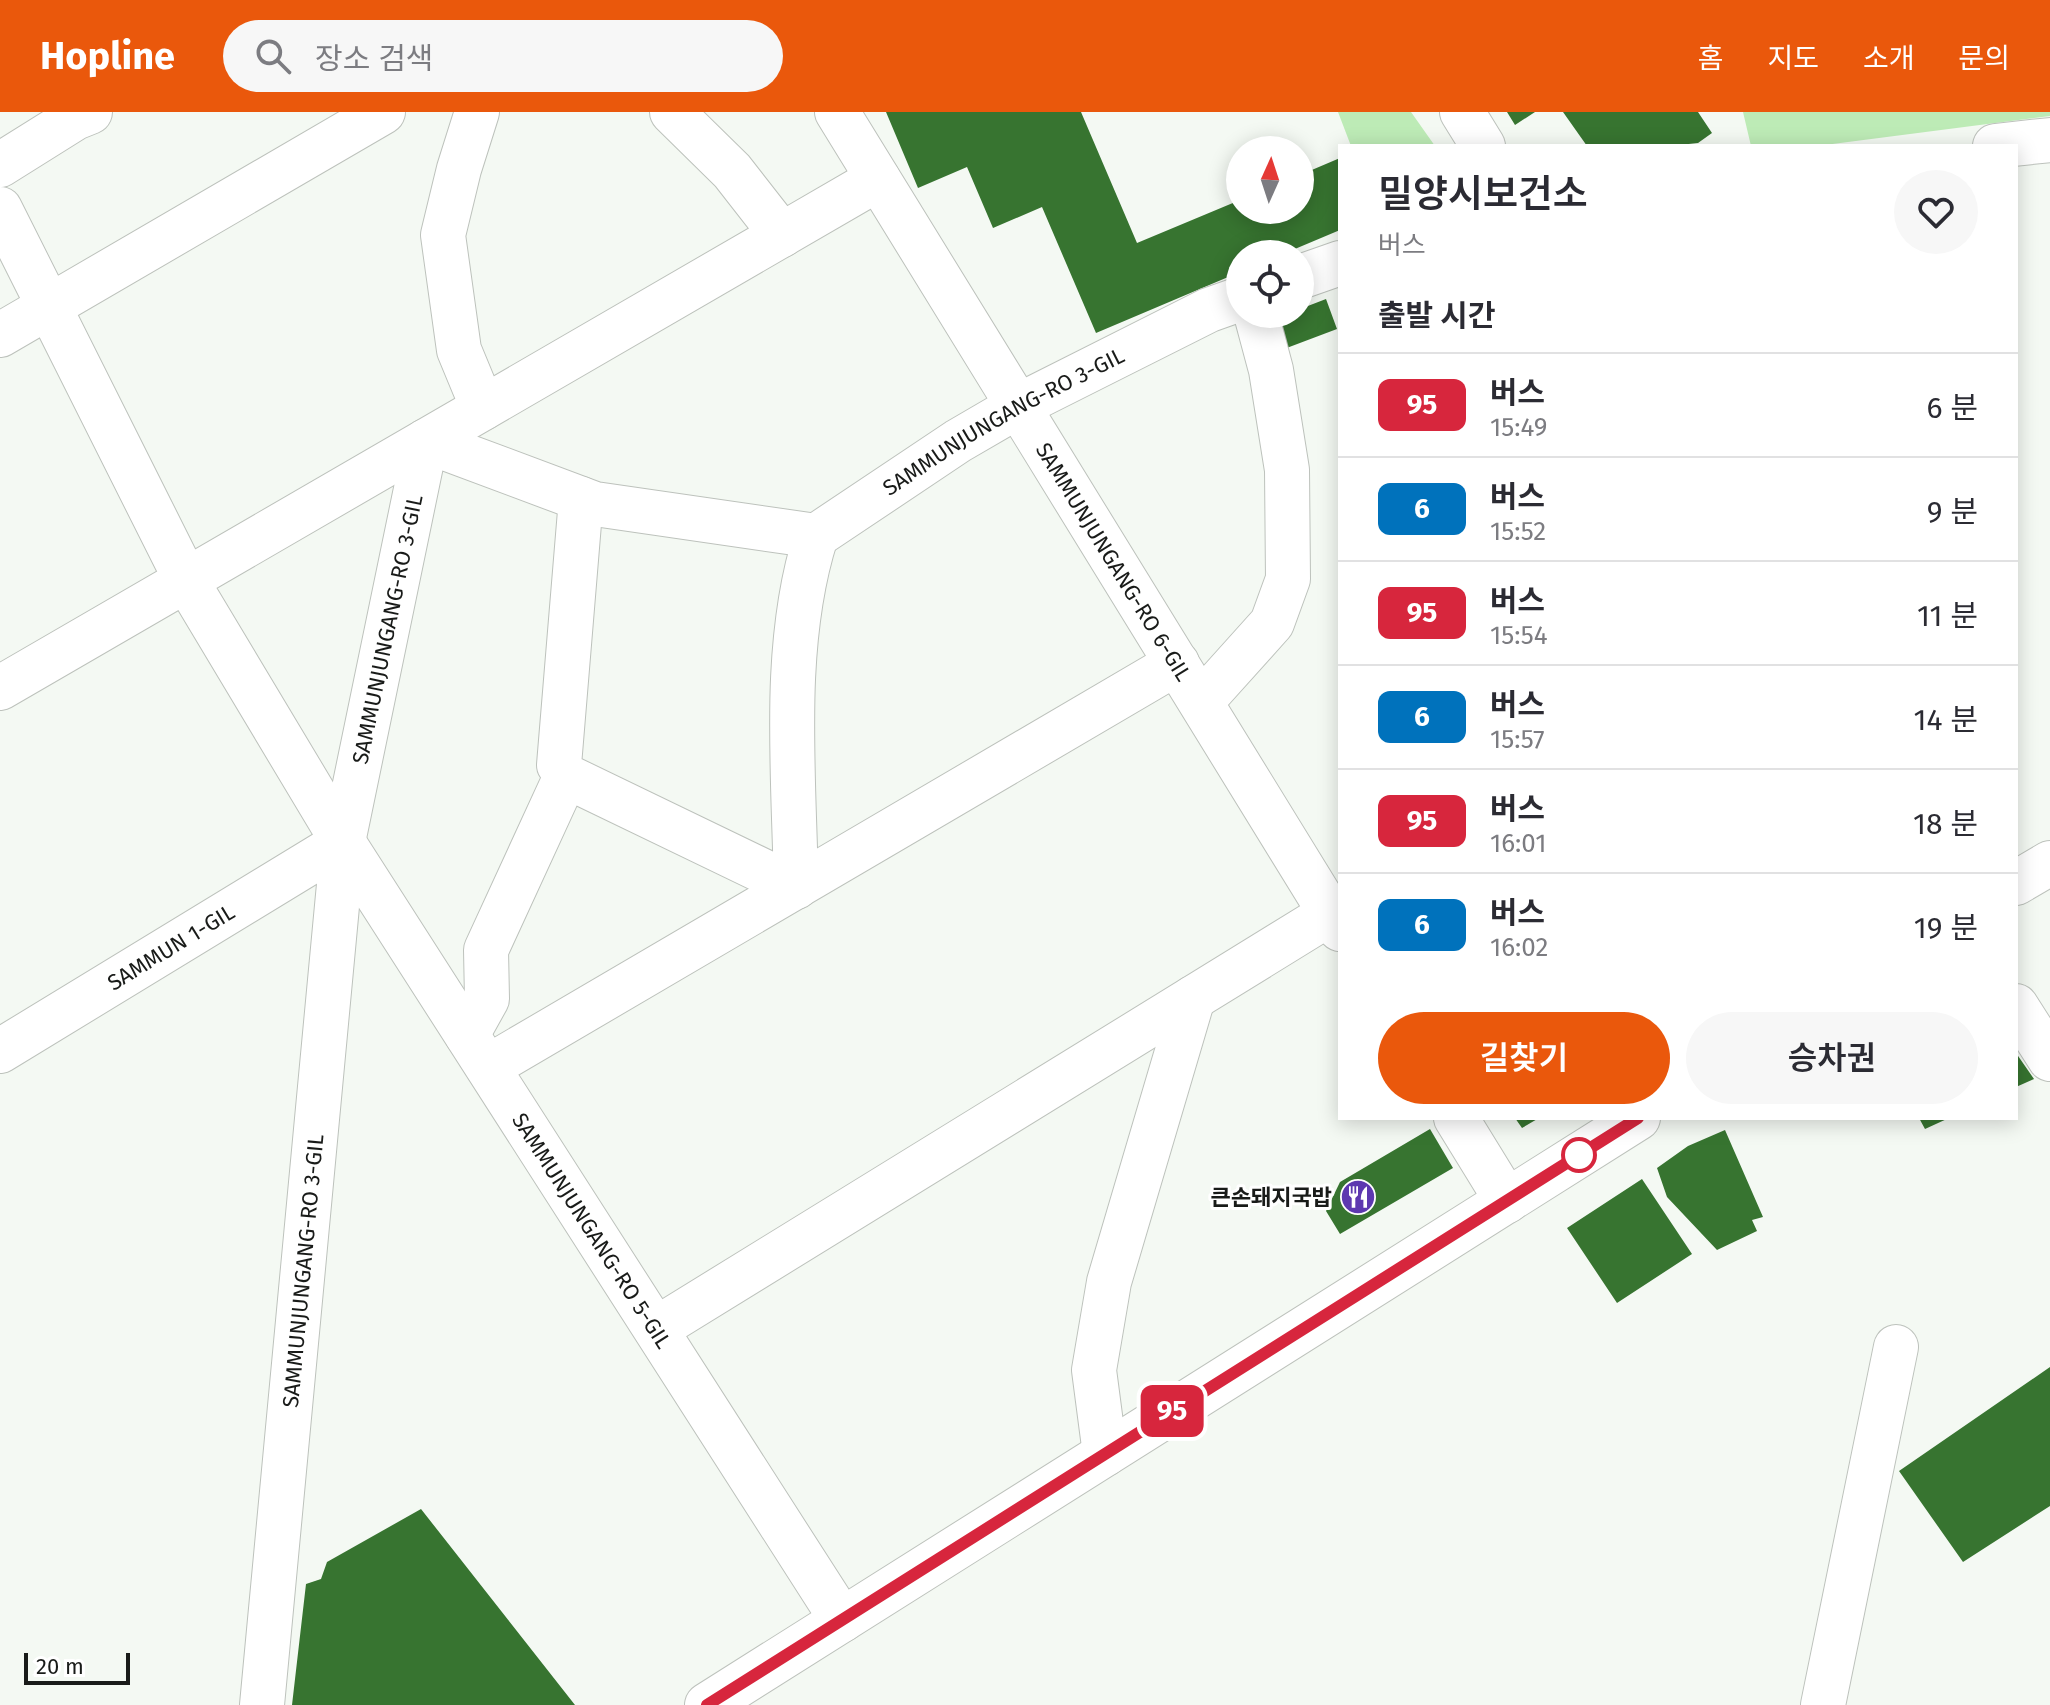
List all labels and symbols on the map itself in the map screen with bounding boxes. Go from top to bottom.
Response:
north arrow [1226,136,1314,224]
street label: SAMMUNJUNGANG-RO 3-GIL [877,341,1129,501]
street label: SAMMUNJUNGANG-RO 6-GIL [1030,437,1197,686]
street label: SAMMUNJUNGANG-RO 3-GIL [346,492,428,766]
street label: SAMMUN 1-GIL [102,898,239,996]
street label: SAMMUNJUNGANG-RO 5-GIL [507,1108,678,1353]
street label: SAMMUNJUNGANG-RO 3-GIL [276,1133,329,1409]
unlabelled marker [1562,1138,1596,1172]
restaurant icon: 큰손돼지국밥 [1339,1178,1377,1216]
place label: 큰손돼지국밥 [1211,1184,1332,1211]
line badge: 95 [1136,1385,1208,1437]
scale bar [24,1649,130,1685]

